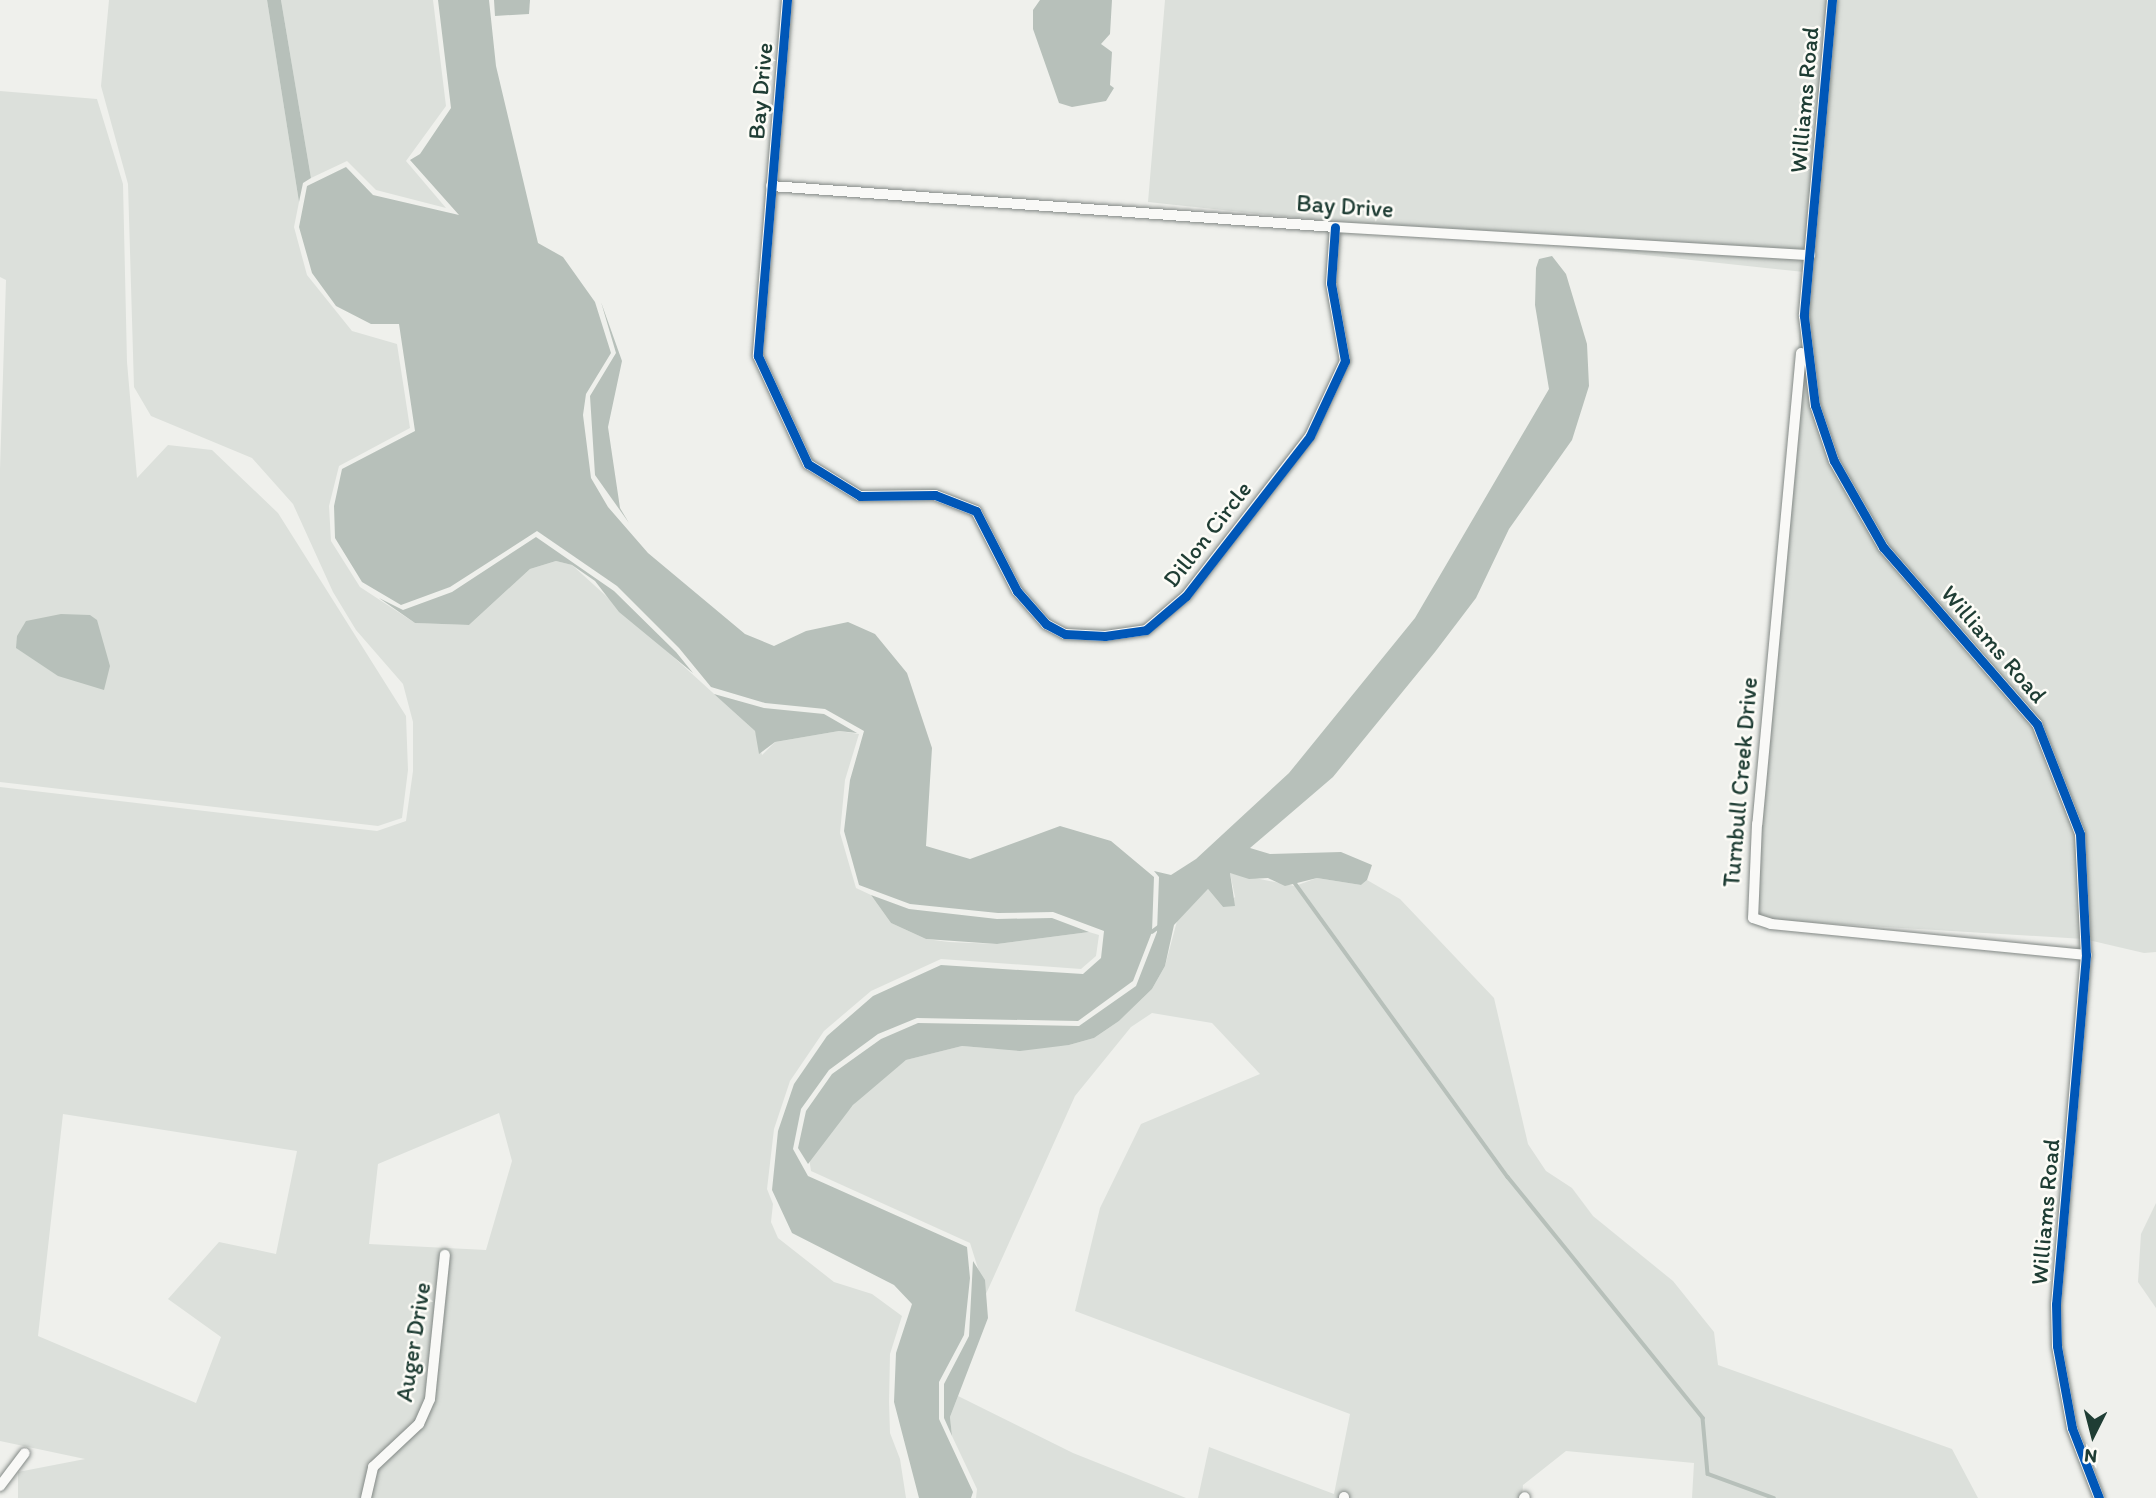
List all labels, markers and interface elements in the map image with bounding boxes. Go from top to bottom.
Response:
street label: Williams Road [1783,26,1825,174]
street label: Bay Drive [741,41,779,141]
street label: Bay Drive [1295,188,1395,224]
street label: Dillon Circle [1157,475,1257,593]
street label: Williams Road [1935,579,2053,709]
street label: Turnbull Creek Drive [1716,676,1764,888]
street label: Williams Road [2024,1138,2066,1286]
street label: Auger Drive [389,1280,437,1404]
north arrow [2058,1400,2128,1470]
text: N [2083,1444,2098,1468]

